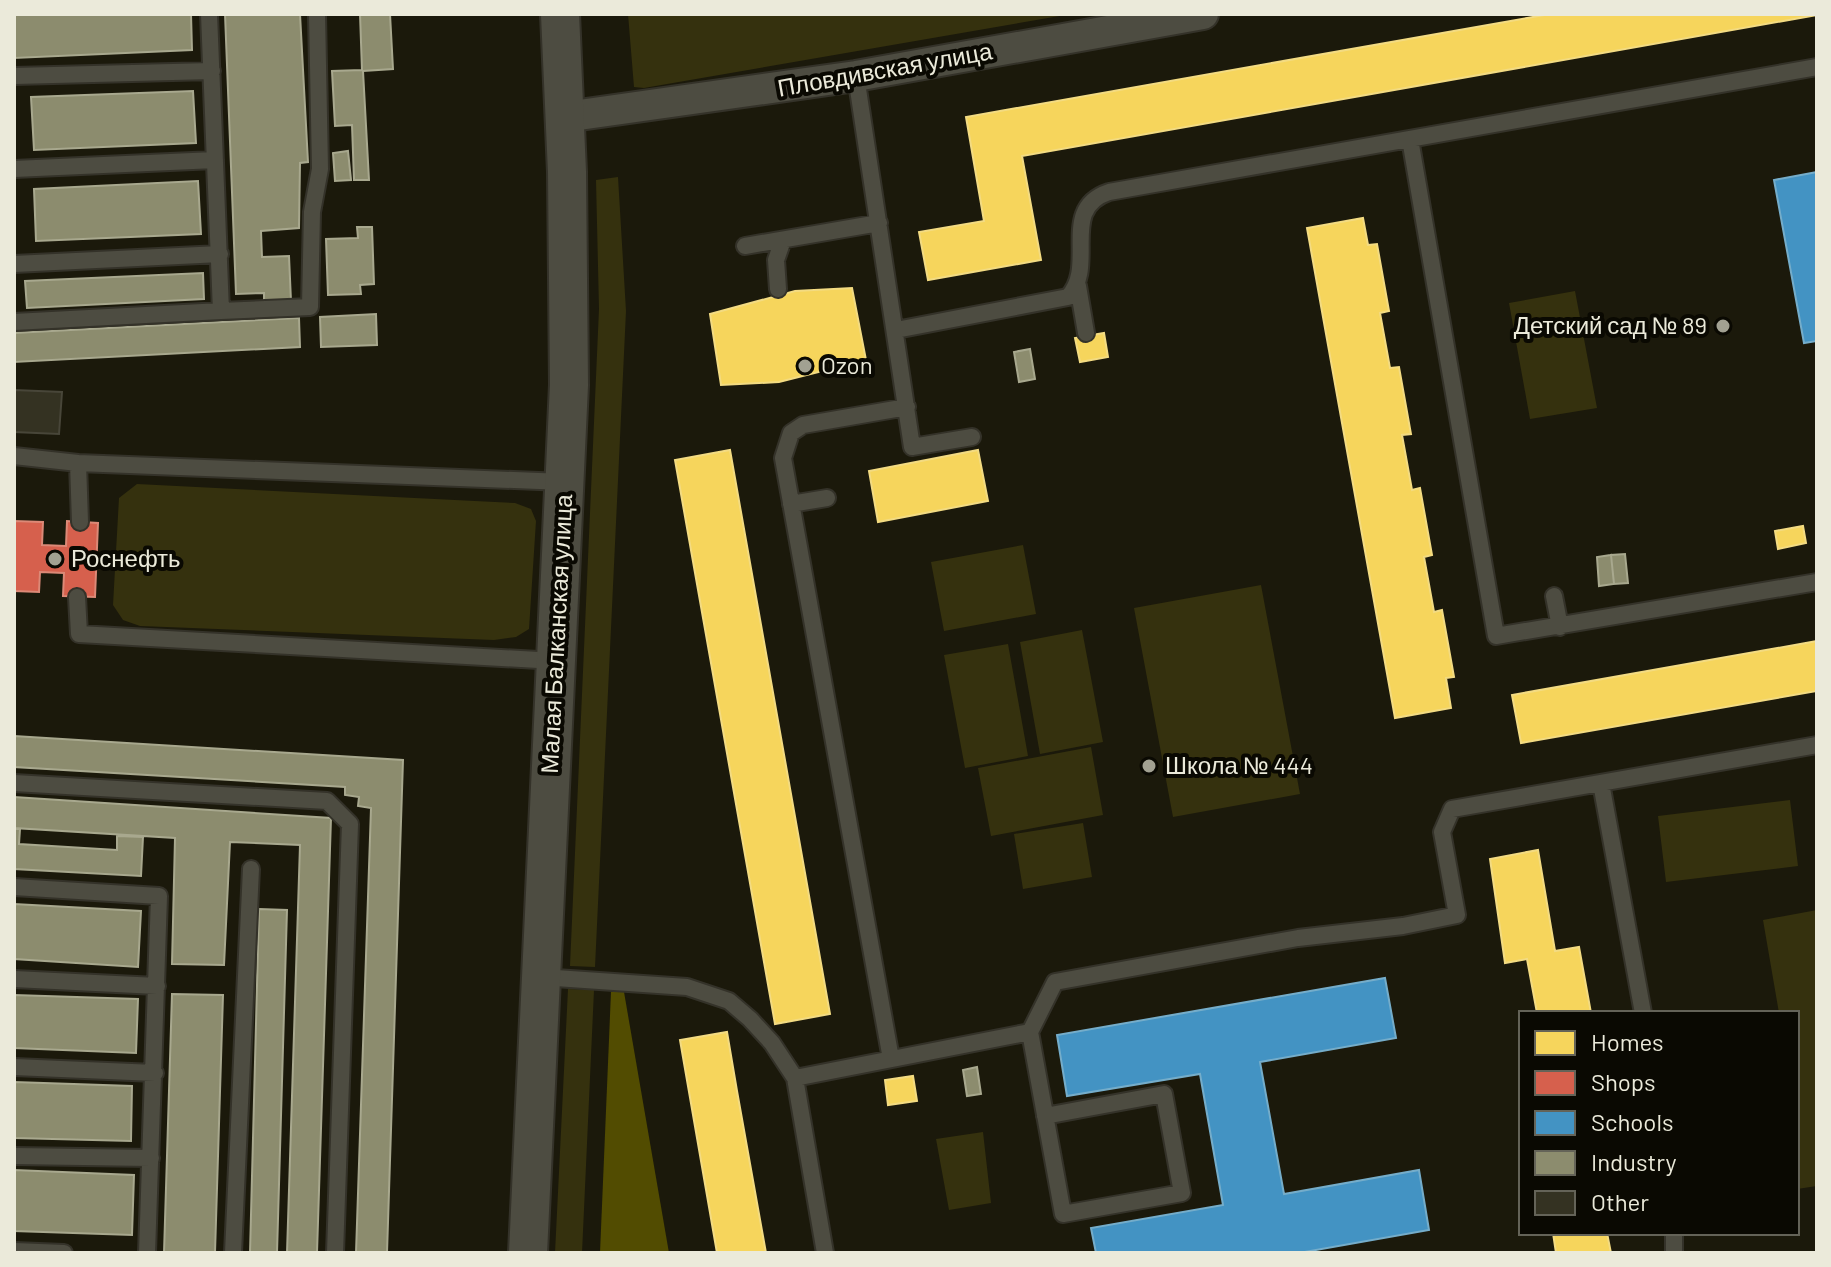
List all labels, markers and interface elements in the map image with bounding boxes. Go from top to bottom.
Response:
street label: Пловдивская улица [775,35,995,102]
place label: Детский сад № 89 [1514,310,1707,339]
marker: Детский сад № 89 [1714,317,1732,335]
place label: Ozon [821,350,873,379]
marker: Ozon [796,357,814,375]
street label: Малая Балканская улица [534,493,577,774]
place label: Роснефть [71,543,181,572]
marker: Роснефть [46,550,64,568]
place label: Школа № 444 [1165,750,1313,779]
marker: Школа № 444 [1140,757,1158,775]
legend [1519,1011,1799,1235]
text: Homes [1591,1027,1664,1056]
text: Shops [1591,1067,1656,1096]
text: Schools [1591,1107,1674,1136]
text: Industry [1591,1147,1677,1176]
text: Other [1591,1187,1649,1216]

